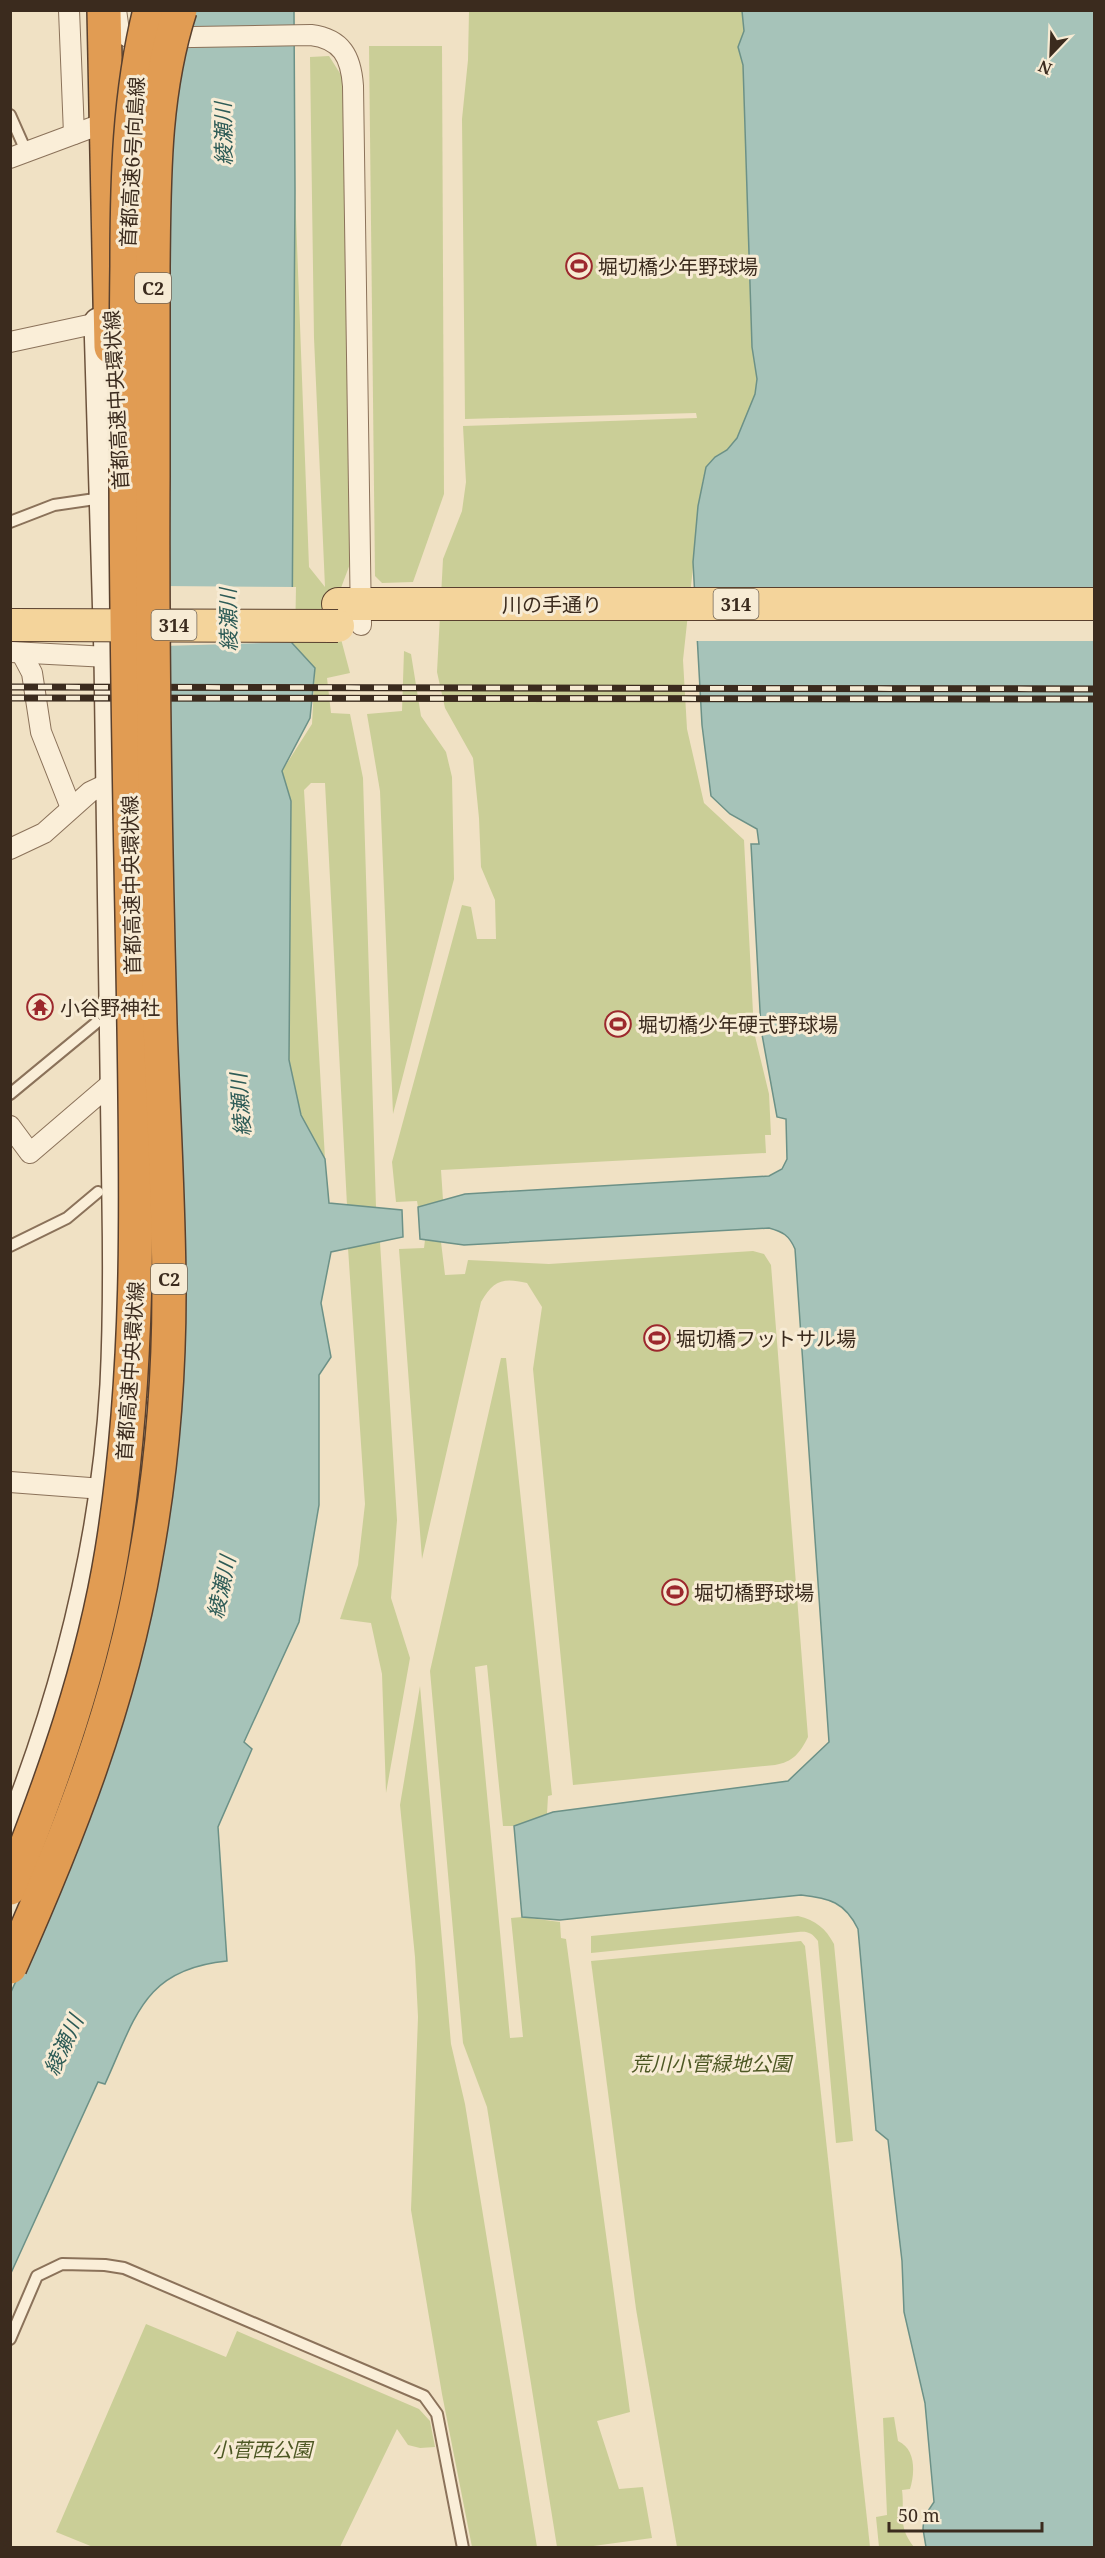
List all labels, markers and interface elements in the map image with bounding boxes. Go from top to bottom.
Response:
north arrow [1021,24,1081,84]
text: N [1035,55,1055,80]
street label: 首都高速6号向島線 [114,76,150,248]
water label: 綾瀬川 [208,100,238,166]
sports icon: 堀切橋少年野球場 [564,251,594,281]
place label: 堀切橋少年野球場 [598,253,758,280]
road number: C2 [135,273,171,303]
street label: 首都高速中央環状線 [98,309,134,491]
water label: 綾瀬川 [213,586,243,652]
road number: 314 [714,589,758,619]
street label: 川の手通り [502,591,602,618]
road number: 314 [152,610,196,640]
street label: 首都高速中央環状線 [116,795,146,975]
temple icon: 小谷野神社 [25,992,55,1022]
place label: 小谷野神社 [60,994,160,1021]
sports icon: 堀切橋少年硬式野球場 [603,1009,633,1039]
place label: 堀切橋少年硬式野球場 [638,1011,838,1038]
water label: 綾瀬川 [224,1071,256,1137]
road number: C2 [151,1264,187,1294]
street label: 首都高速中央環状線 [110,1280,150,1462]
sports icon: 堀切橋フットサル場 [642,1323,672,1353]
place label: 堀切橋フットサル場 [676,1325,856,1352]
water label: 綾瀬川 [201,1551,242,1621]
sports icon: 堀切橋野球場 [660,1577,690,1607]
place label: 堀切橋野球場 [694,1579,814,1606]
water label: 綾瀬川 [37,2009,90,2079]
park label: 荒川小菅緑地公園 [631,2050,794,2077]
park label: 小菅西公園 [212,2436,315,2463]
scale bar [889,2495,1042,2533]
text: 50 m [898,2503,940,2527]

